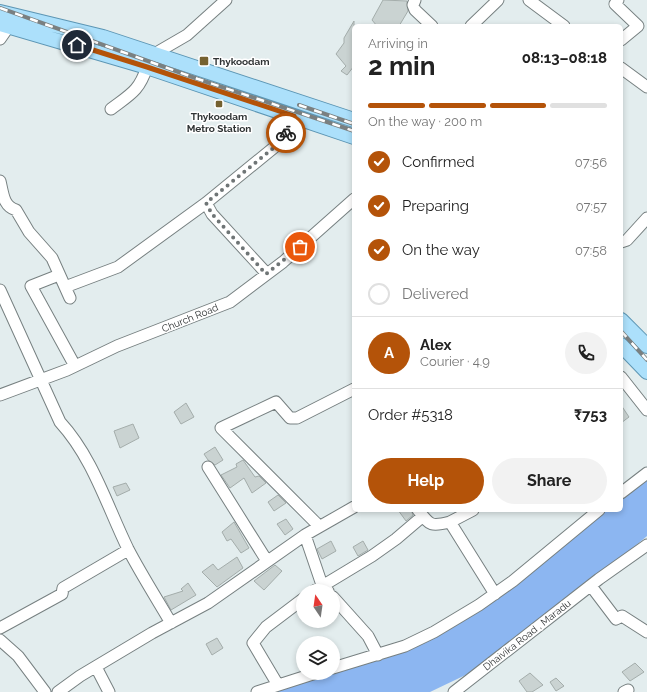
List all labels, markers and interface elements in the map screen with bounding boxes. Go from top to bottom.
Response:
pin [60,28,94,62]
icon: home [66,34,88,56]
text: Arriving in [368,36,428,51]
text: 08:13–08:18 [522,49,607,67]
text: 2 min [368,51,435,81]
marker: Thykoodam [198,55,210,67]
place label: Thykoodam [213,56,270,67]
marker: Thykoodam Metro Station [214,99,224,109]
place label: Thykoodam Metro Station [187,111,251,134]
courier [266,113,306,153]
text: On the way · 200 m [368,114,482,129]
icon: bike [275,122,297,144]
icon: check [368,151,390,173]
text: Confirmed [402,153,475,171]
text: 07:56 [575,155,607,170]
icon: check [368,195,390,217]
text: Preparing [402,197,469,215]
text: 07:57 [576,199,607,214]
pin [283,230,317,264]
icon: bag [289,236,311,258]
icon: check [368,239,390,261]
text: On the way [402,241,480,259]
text: 07:58 [575,243,607,258]
text: Delivered [402,285,469,303]
street label: Church Road [160,302,220,334]
button: phone [565,332,607,374]
text: Alex [420,336,451,354]
text: A [384,344,394,362]
text: Courier · 4.9 [420,354,490,369]
text: Order #5318 [368,406,453,424]
text: ₹753 [574,406,607,424]
button: Help [368,458,484,504]
button: Share [492,458,607,504]
north arrow [296,584,340,628]
map controls [296,584,340,680]
street label: Dhaivika Road , Maradu [481,597,573,673]
button: layers [296,636,340,680]

